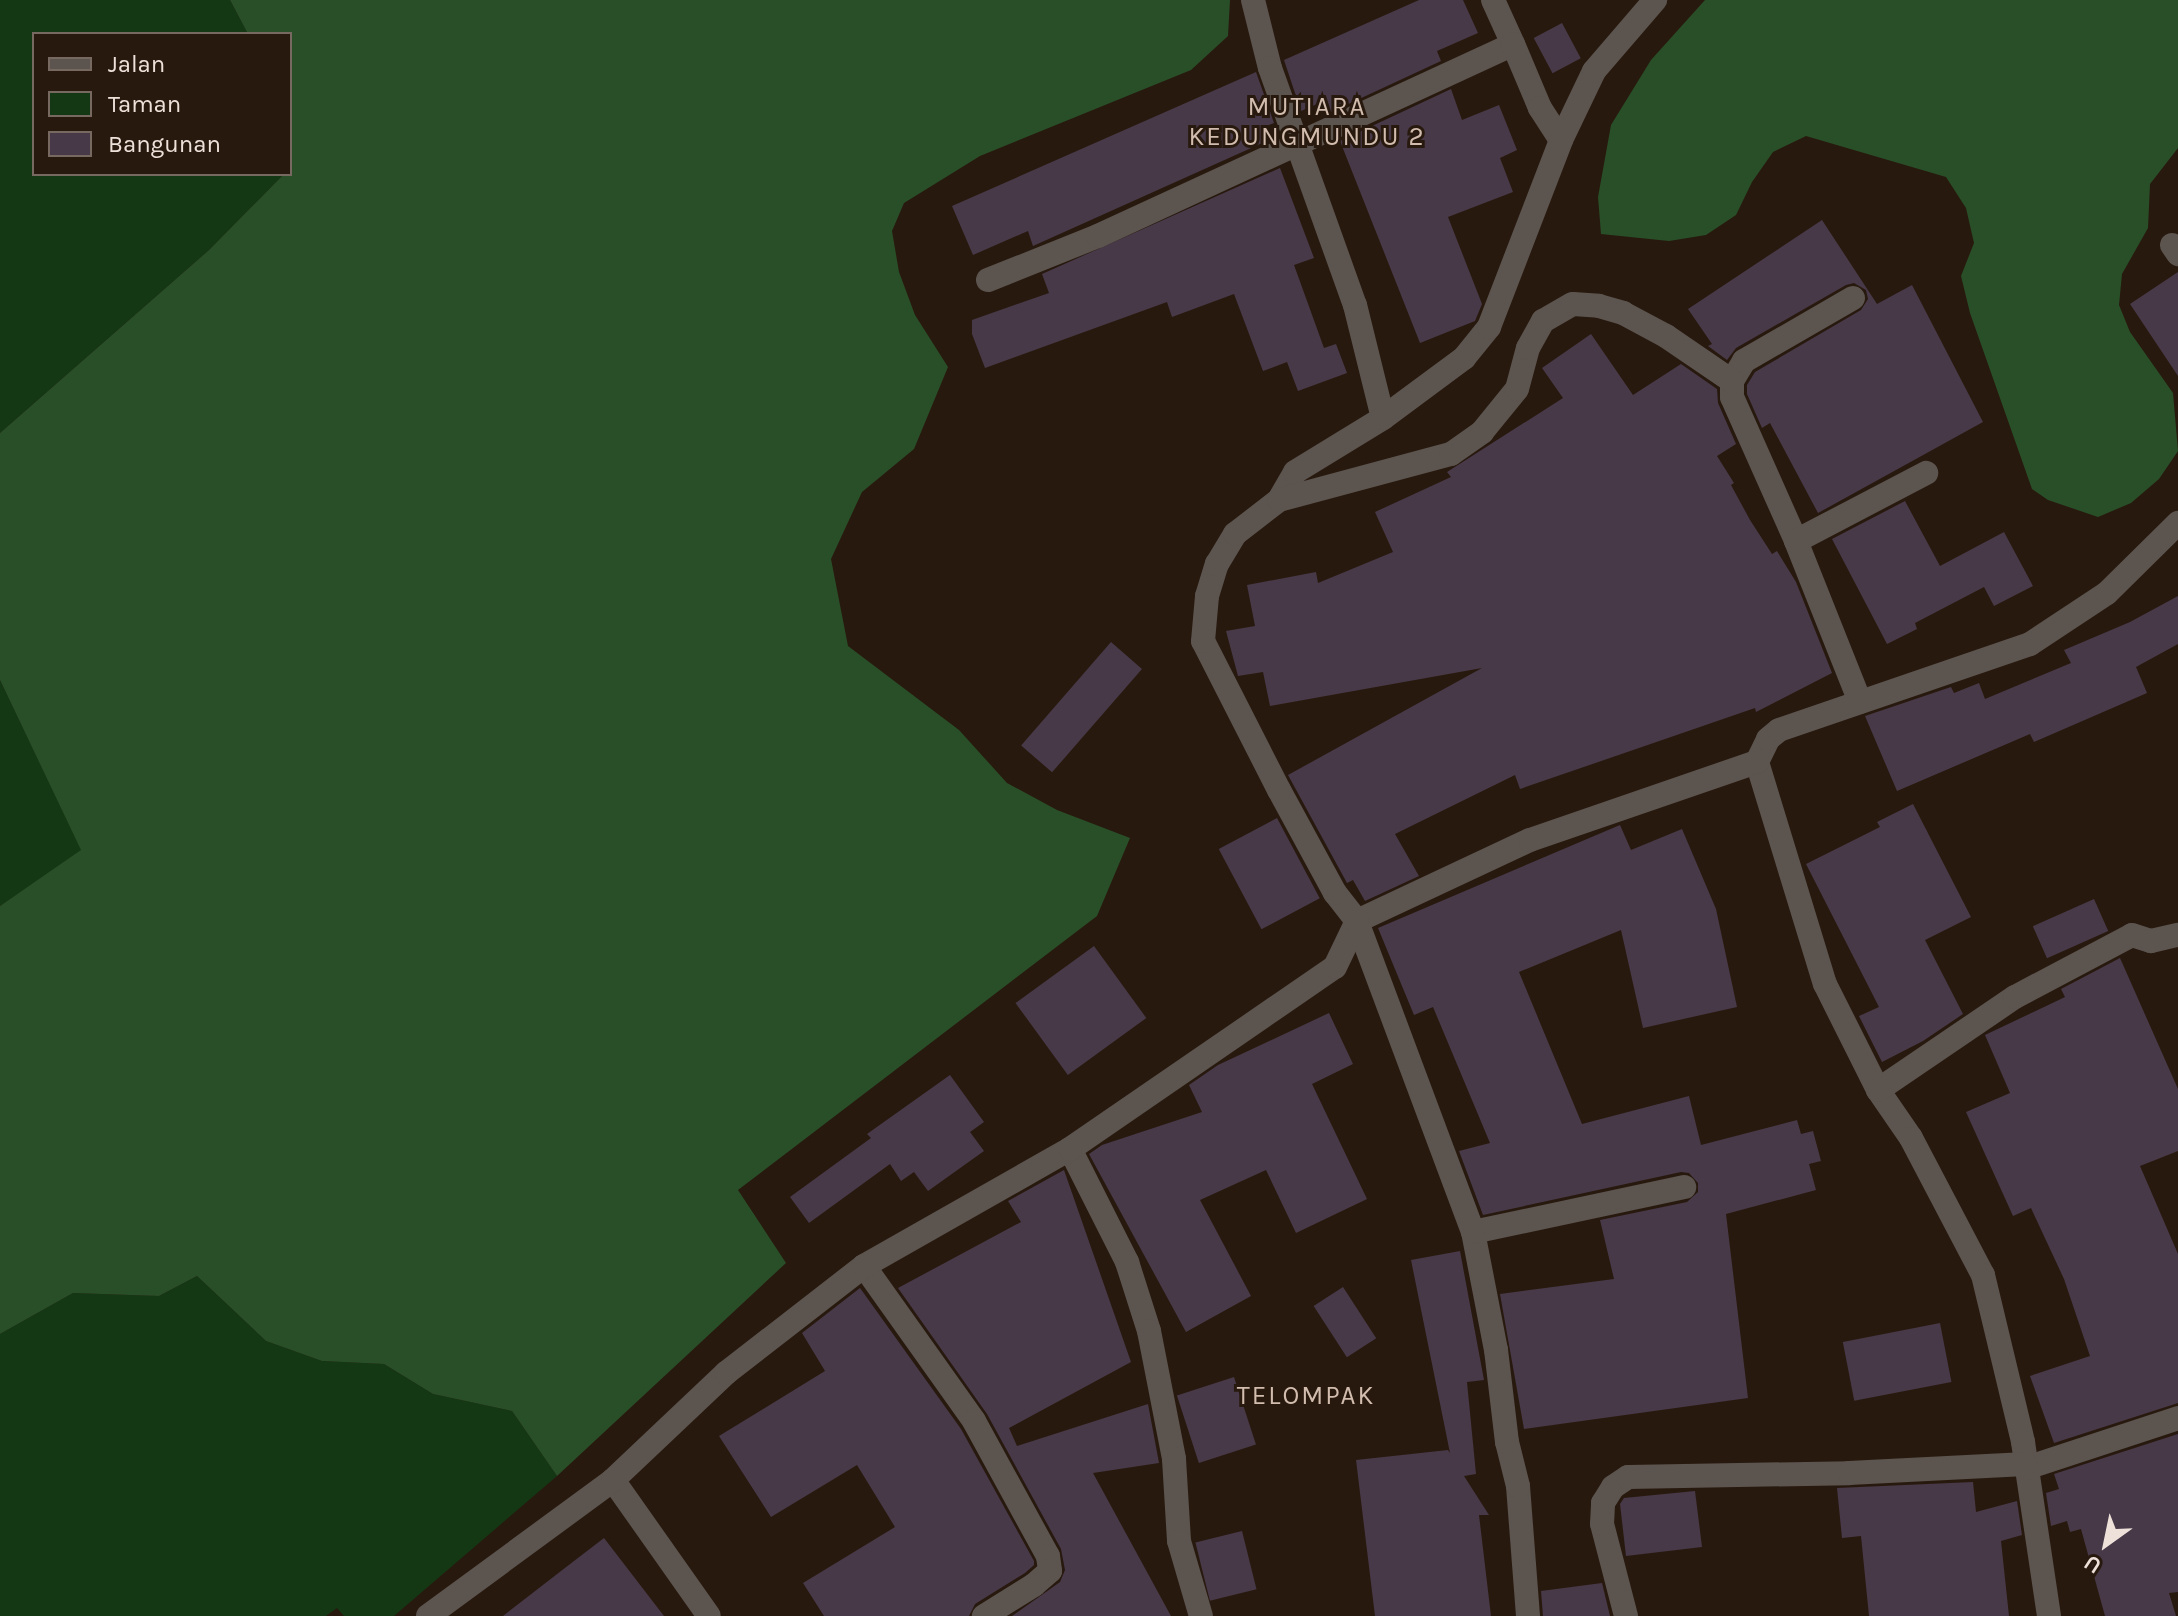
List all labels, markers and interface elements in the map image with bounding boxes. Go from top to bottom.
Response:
legend [32,32,292,176]
text: Jalan [108,50,165,78]
text: Taman [108,90,181,118]
district label: MUTIARA KEDUNGMUNDU 2 [1188,91,1426,152]
text: Bangunan [108,130,221,158]
district label: TELOMPAK [1237,1380,1375,1412]
north arrow [2066,1504,2146,1584]
text: U [2079,1549,2106,1579]

